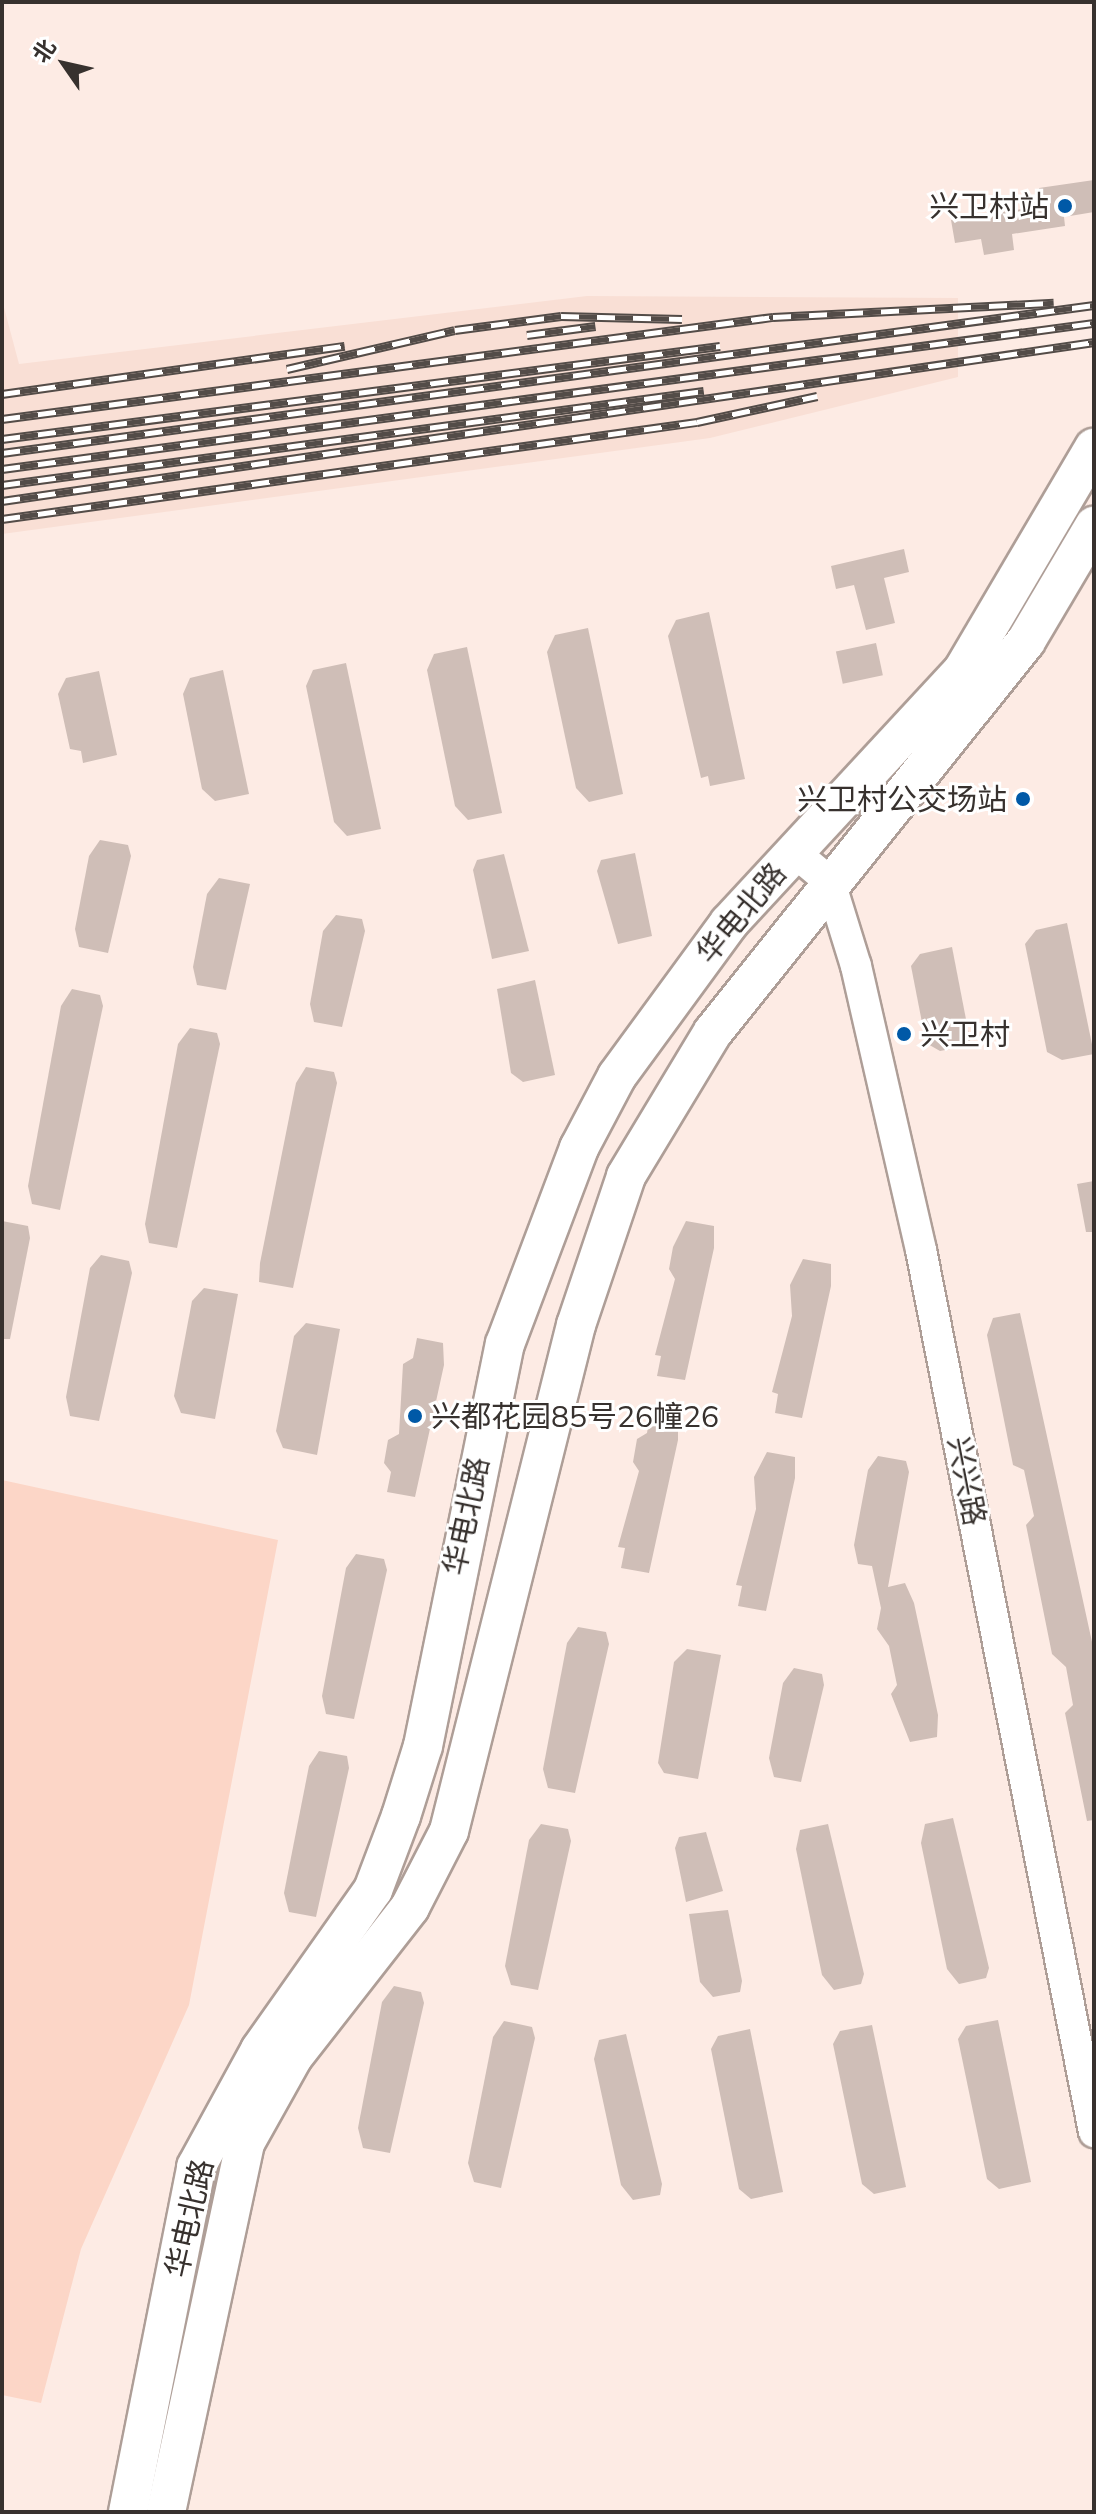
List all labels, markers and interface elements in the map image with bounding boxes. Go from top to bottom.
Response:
north arrow [24,24,104,104]
text: 北 [26,34,62,68]
place label: 兴卫村站 [929,188,1049,224]
marker: 兴卫村站 [1056,197,1074,215]
place label: 兴卫村公交场站 [797,781,1007,817]
marker: 兴卫村公交场站 [1014,790,1032,808]
street label: 华电北路 [689,855,793,971]
place label: 兴卫村 [920,1016,1010,1052]
marker: 兴卫村 [895,1025,913,1043]
place label: 兴都花园85号26幢26 [431,1398,719,1434]
marker: 兴都花园85号26幢26 [406,1407,424,1425]
street label: 兴兴路 [941,1433,993,1529]
street label: 华电北路 [436,1454,496,1578]
street label: 华电北路 [158,2155,220,2281]

